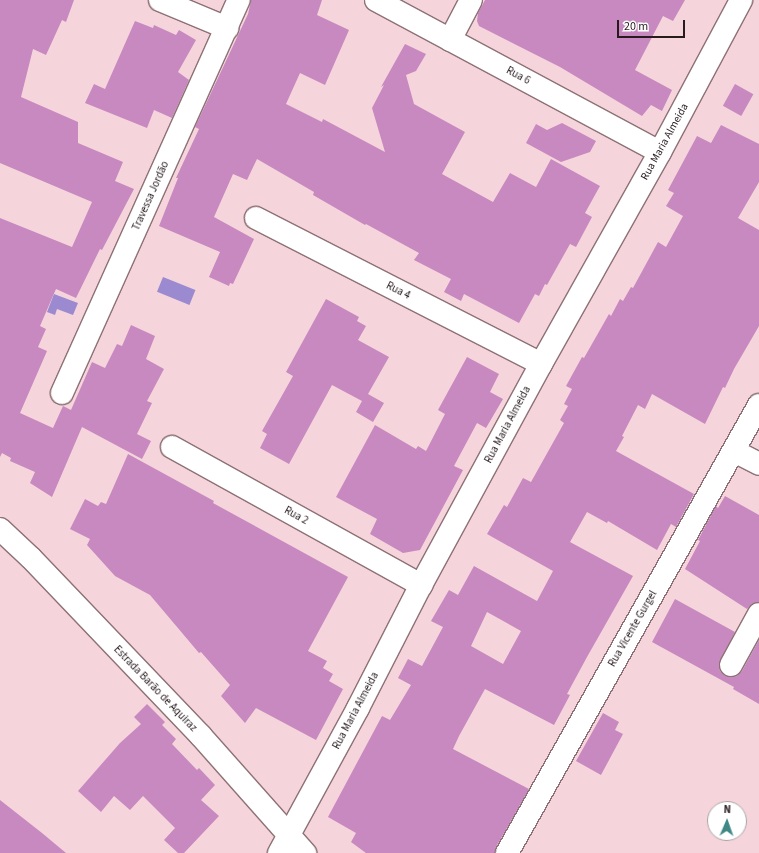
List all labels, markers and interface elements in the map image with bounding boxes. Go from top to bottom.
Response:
scale bar [619,12,687,38]
text: 20 m [624,18,648,35]
street label: Rua 6 [504,64,532,88]
street label: Rua Maria Almeida [639,101,691,183]
street label: Travessa Jordão [130,159,172,233]
street label: Rua 4 [384,279,412,303]
street label: Rua Maria Almeida [482,384,534,466]
street label: Rua 2 [282,504,310,528]
street label: Rua Vicente Gurgel [606,588,660,670]
street label: Estrada Barão de Aquiraz [111,643,199,735]
street label: Rua Maria Almeida [330,670,382,752]
north arrow [707,801,747,841]
text: N [723,802,731,817]

